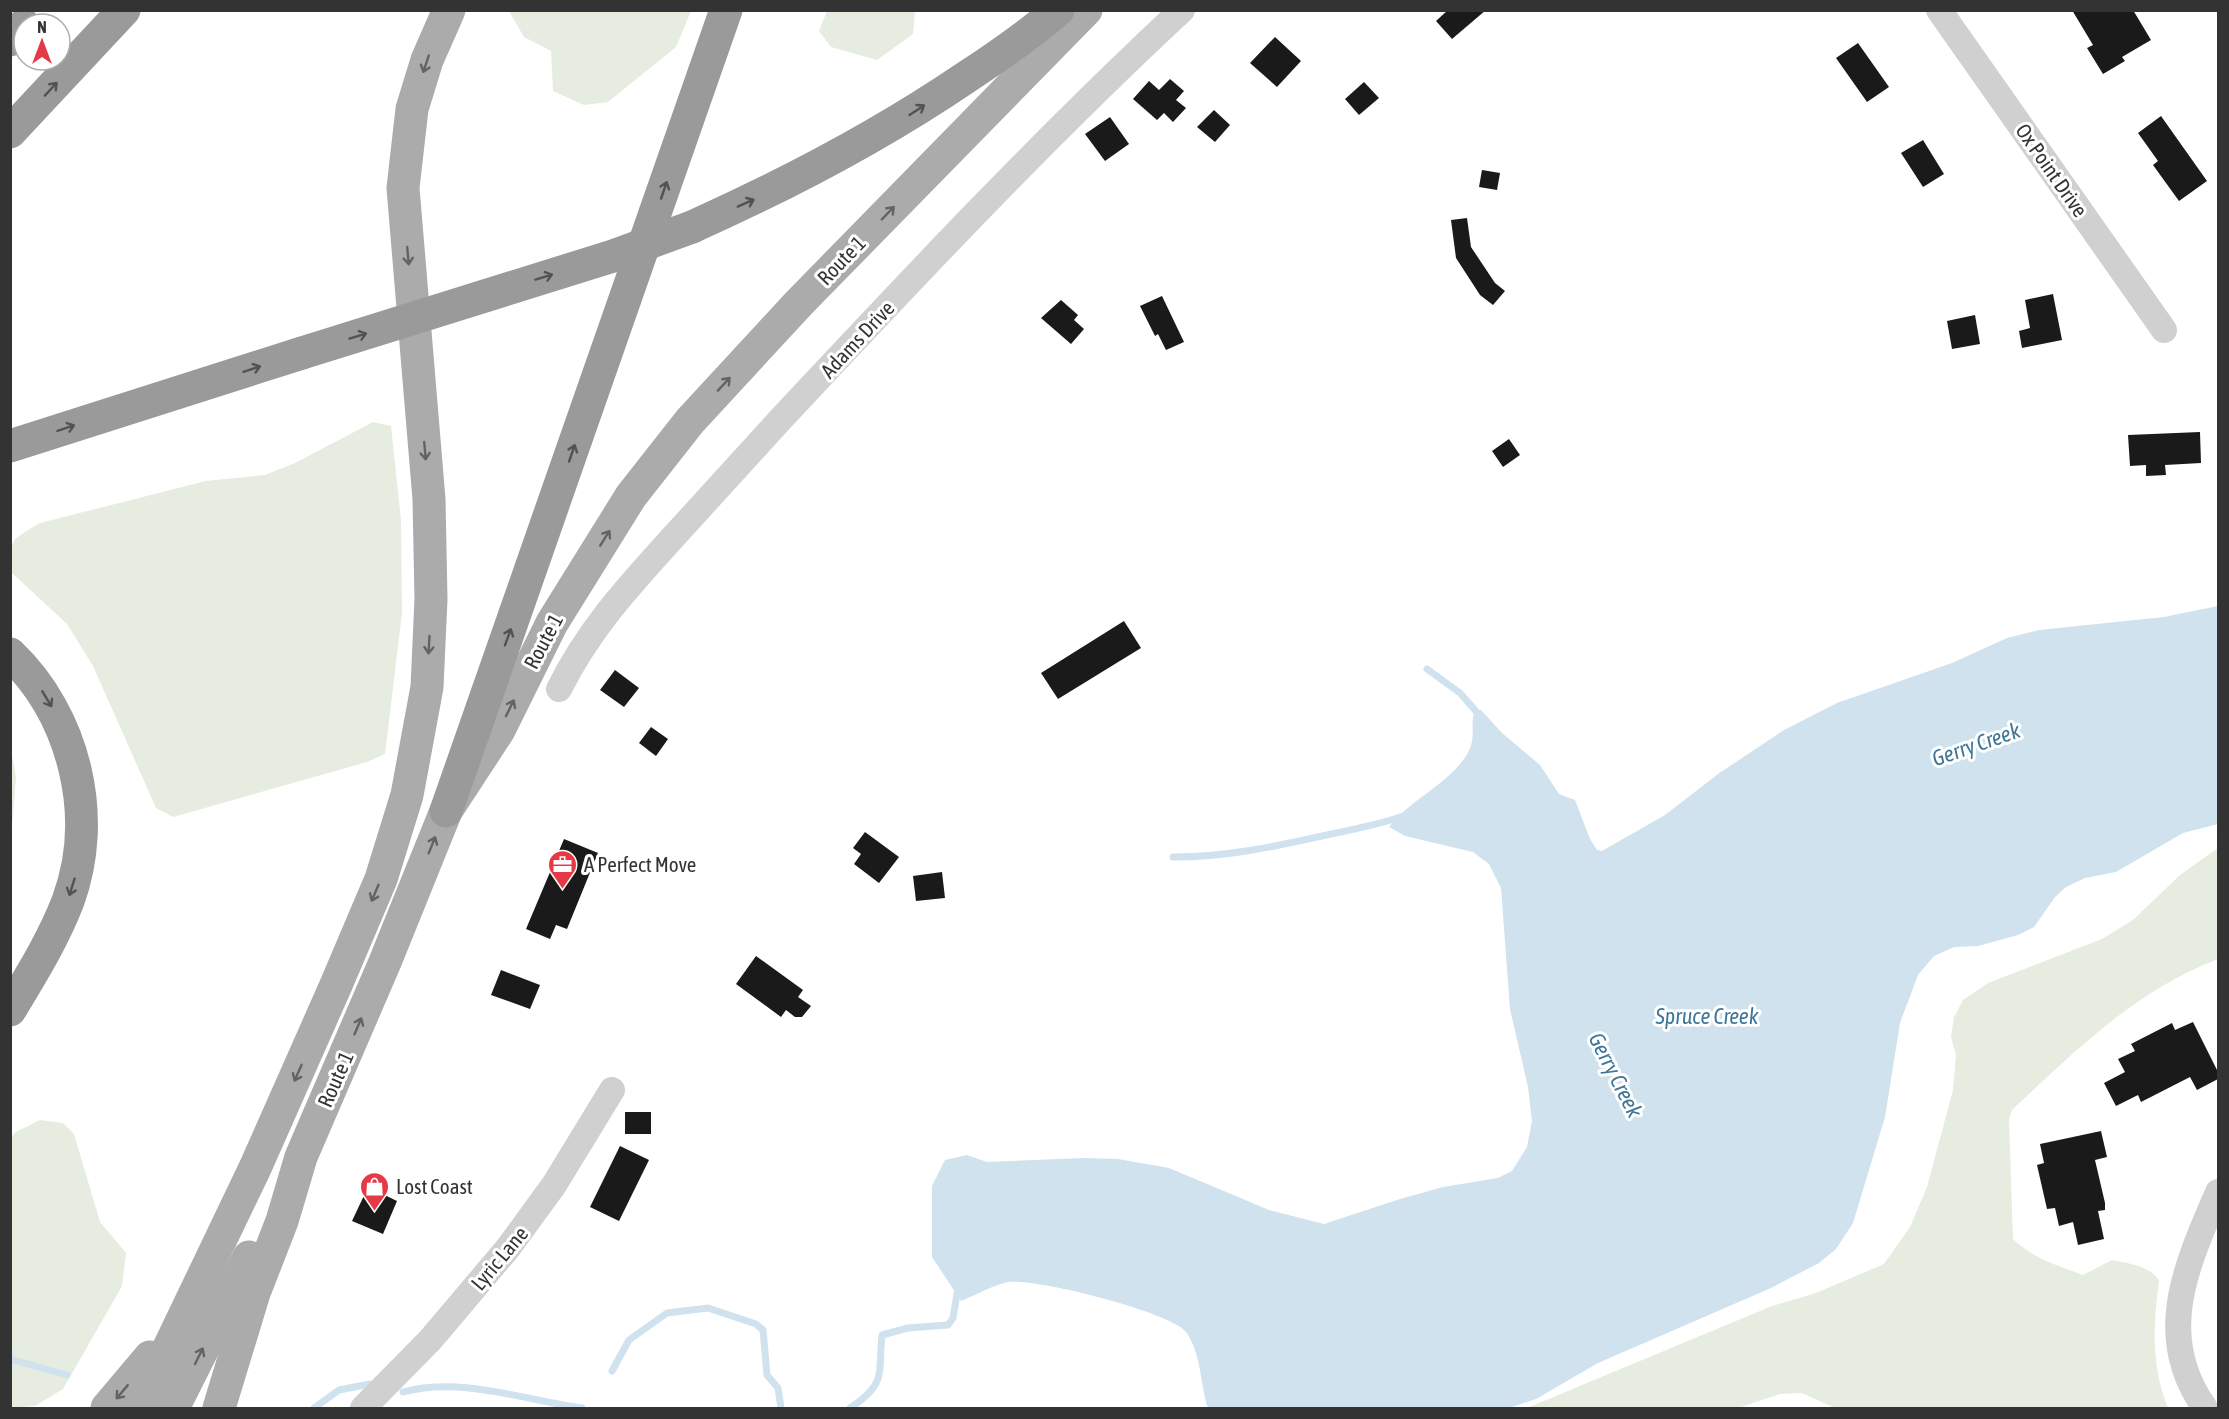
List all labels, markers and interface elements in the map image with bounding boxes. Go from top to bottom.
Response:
north arrow [12,12,72,72]
text: N [37,18,47,36]
one-way arrow [419,54,430,73]
one-way arrow [43,82,58,97]
one-way arrow [908,104,925,116]
street label: Ox Point Drive [2011,119,2093,221]
one-way arrow [659,181,670,200]
one-way arrow [736,197,754,208]
one-way arrow [881,205,895,220]
street label: Route 1 [812,231,870,289]
one-way arrow [403,246,414,266]
one-way arrow [534,271,553,282]
street label: Adams Drive [815,296,899,382]
one-way arrow [348,329,367,340]
one-way arrow [242,363,261,374]
one-way arrow [717,377,731,392]
one-way arrow [56,422,75,433]
one-way arrow [420,440,431,460]
one-way arrow [568,444,579,463]
one-way arrow [599,530,611,547]
street label: Route 1 [519,609,567,673]
one-way arrow [504,628,515,647]
one-way arrow [423,635,434,655]
one-way arrow [41,690,53,707]
one-way arrow [504,699,516,717]
water label: Gerry Creek [1928,717,2024,771]
one-way arrow [427,837,438,855]
office icon: A Perfect Move [547,848,579,890]
place label: A Perfect Move [584,852,696,876]
one-way arrow [66,877,77,896]
one-way arrow [369,884,380,902]
water label: Spruce Creek [1655,1003,1759,1029]
one-way arrow [353,1017,364,1035]
water label: Gerry Creek [1584,1028,1649,1122]
street label: Route 1 [312,1047,358,1111]
one-way arrow [292,1063,304,1081]
shop icon: Lost Coast [359,1170,391,1212]
place label: Lost Coast [396,1174,473,1198]
street label: Lyric Lane [466,1221,532,1295]
one-way arrow [193,1347,205,1365]
one-way arrow [115,1384,129,1399]

